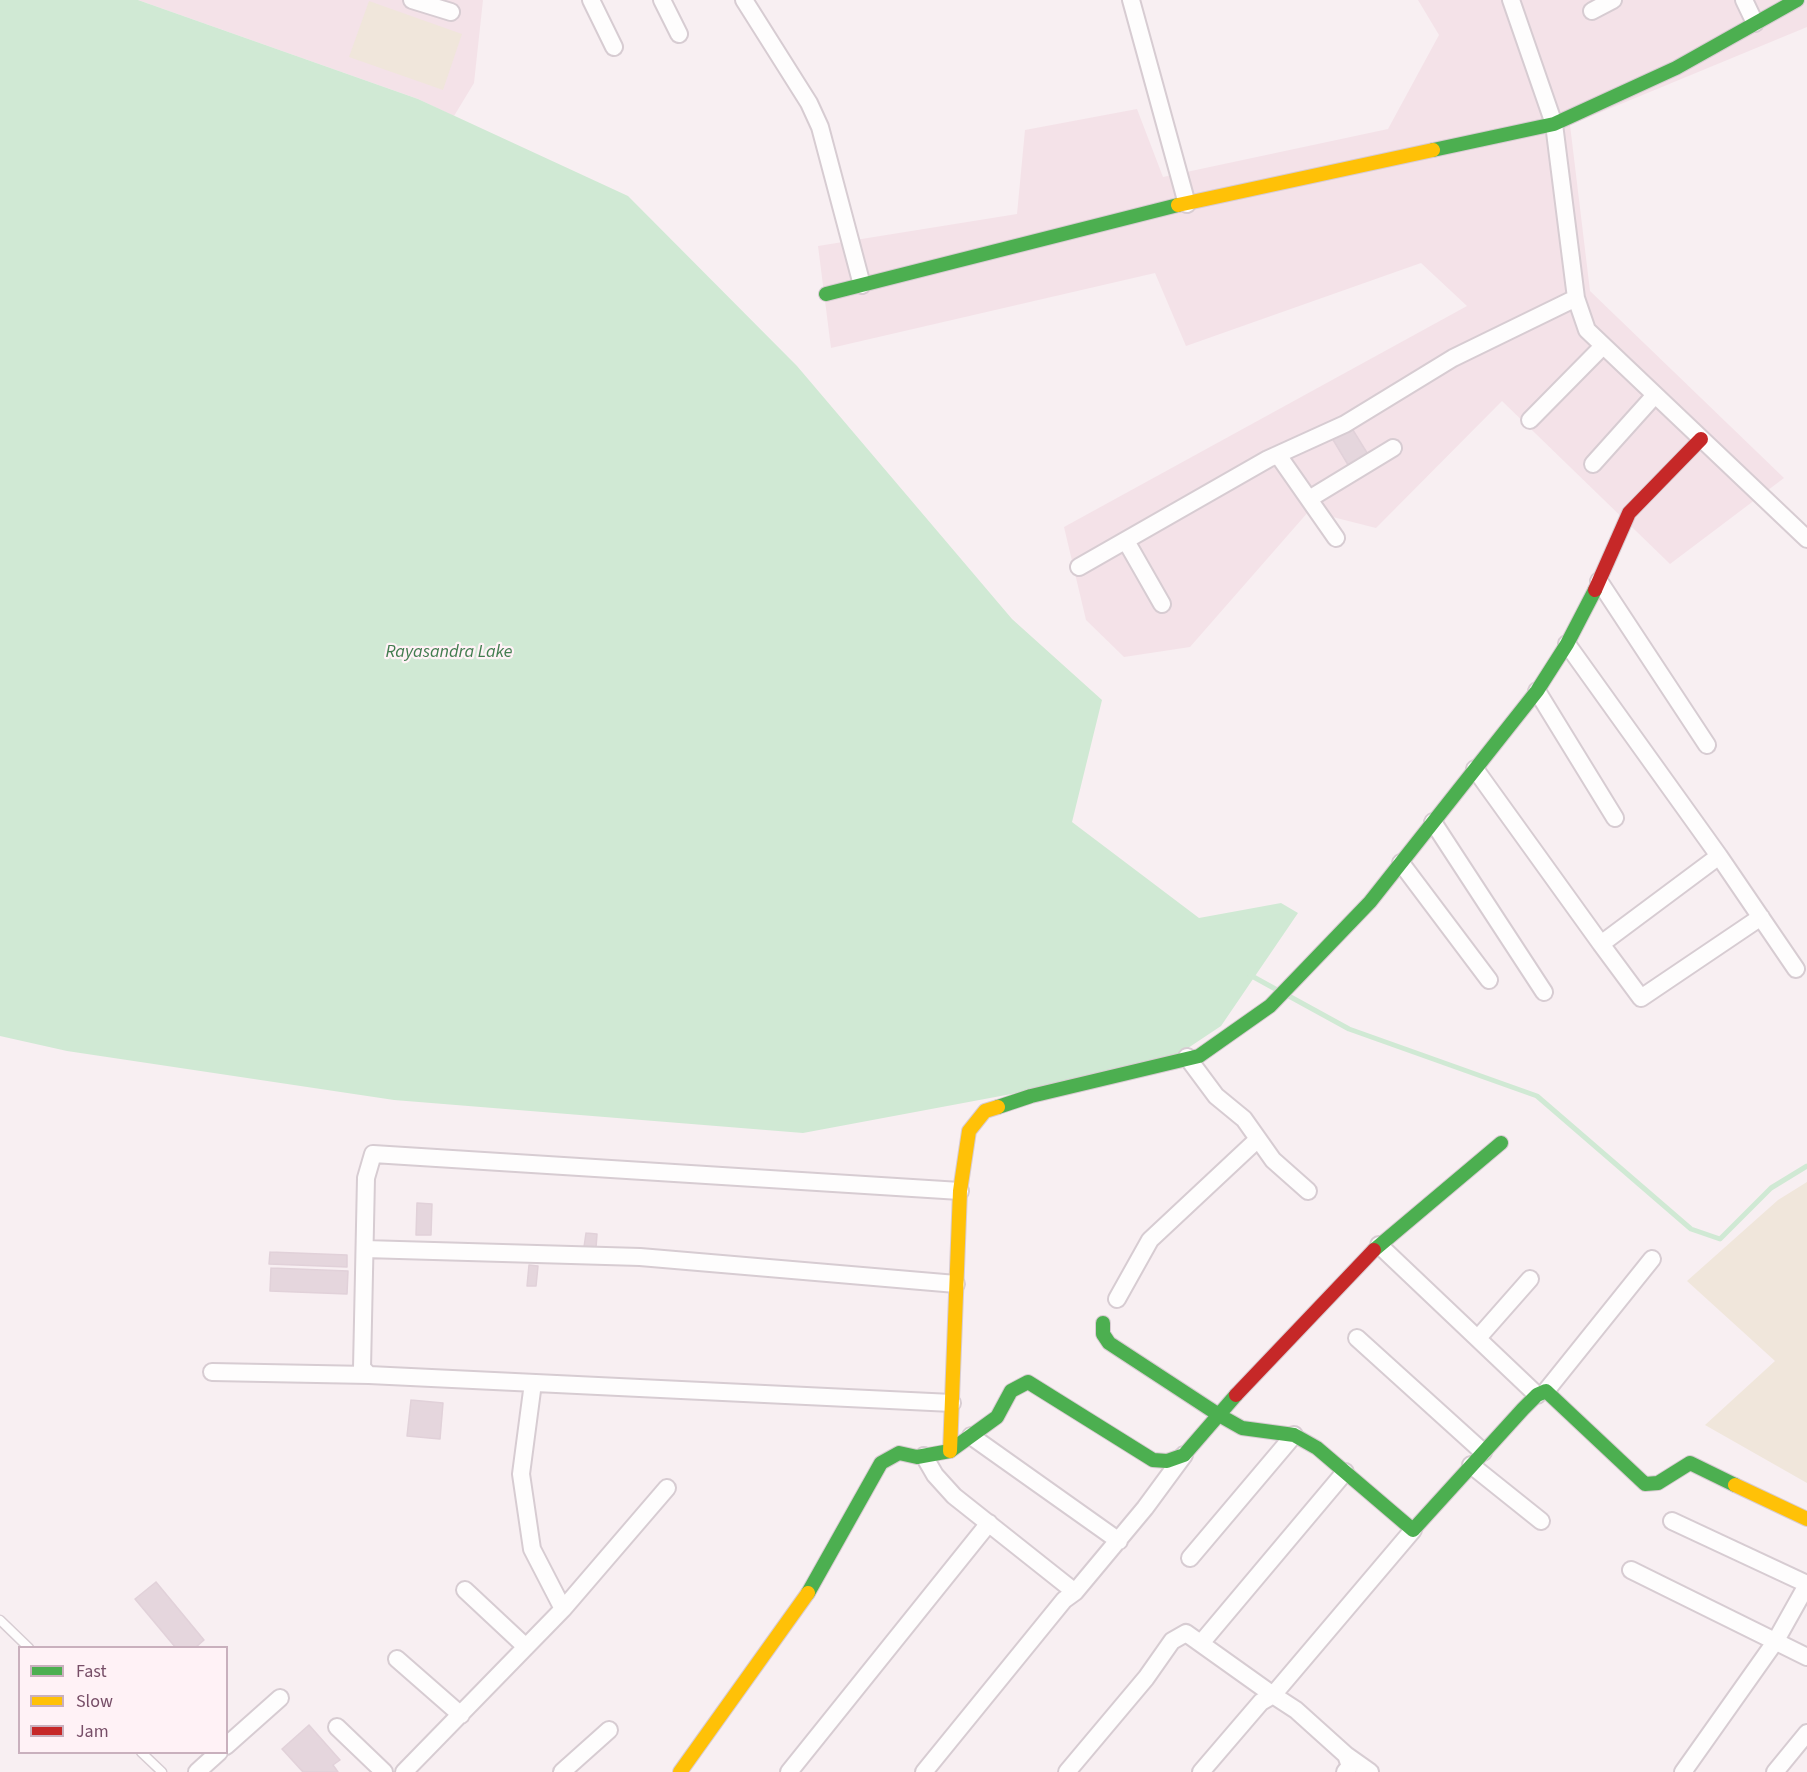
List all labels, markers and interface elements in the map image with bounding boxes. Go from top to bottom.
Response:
water label: Rayasandra Lake [386,642,512,664]
legend [18,1646,228,1754]
text: Fast [76,1659,107,1684]
text: Slow [76,1689,113,1714]
text: Jam [76,1719,109,1744]

